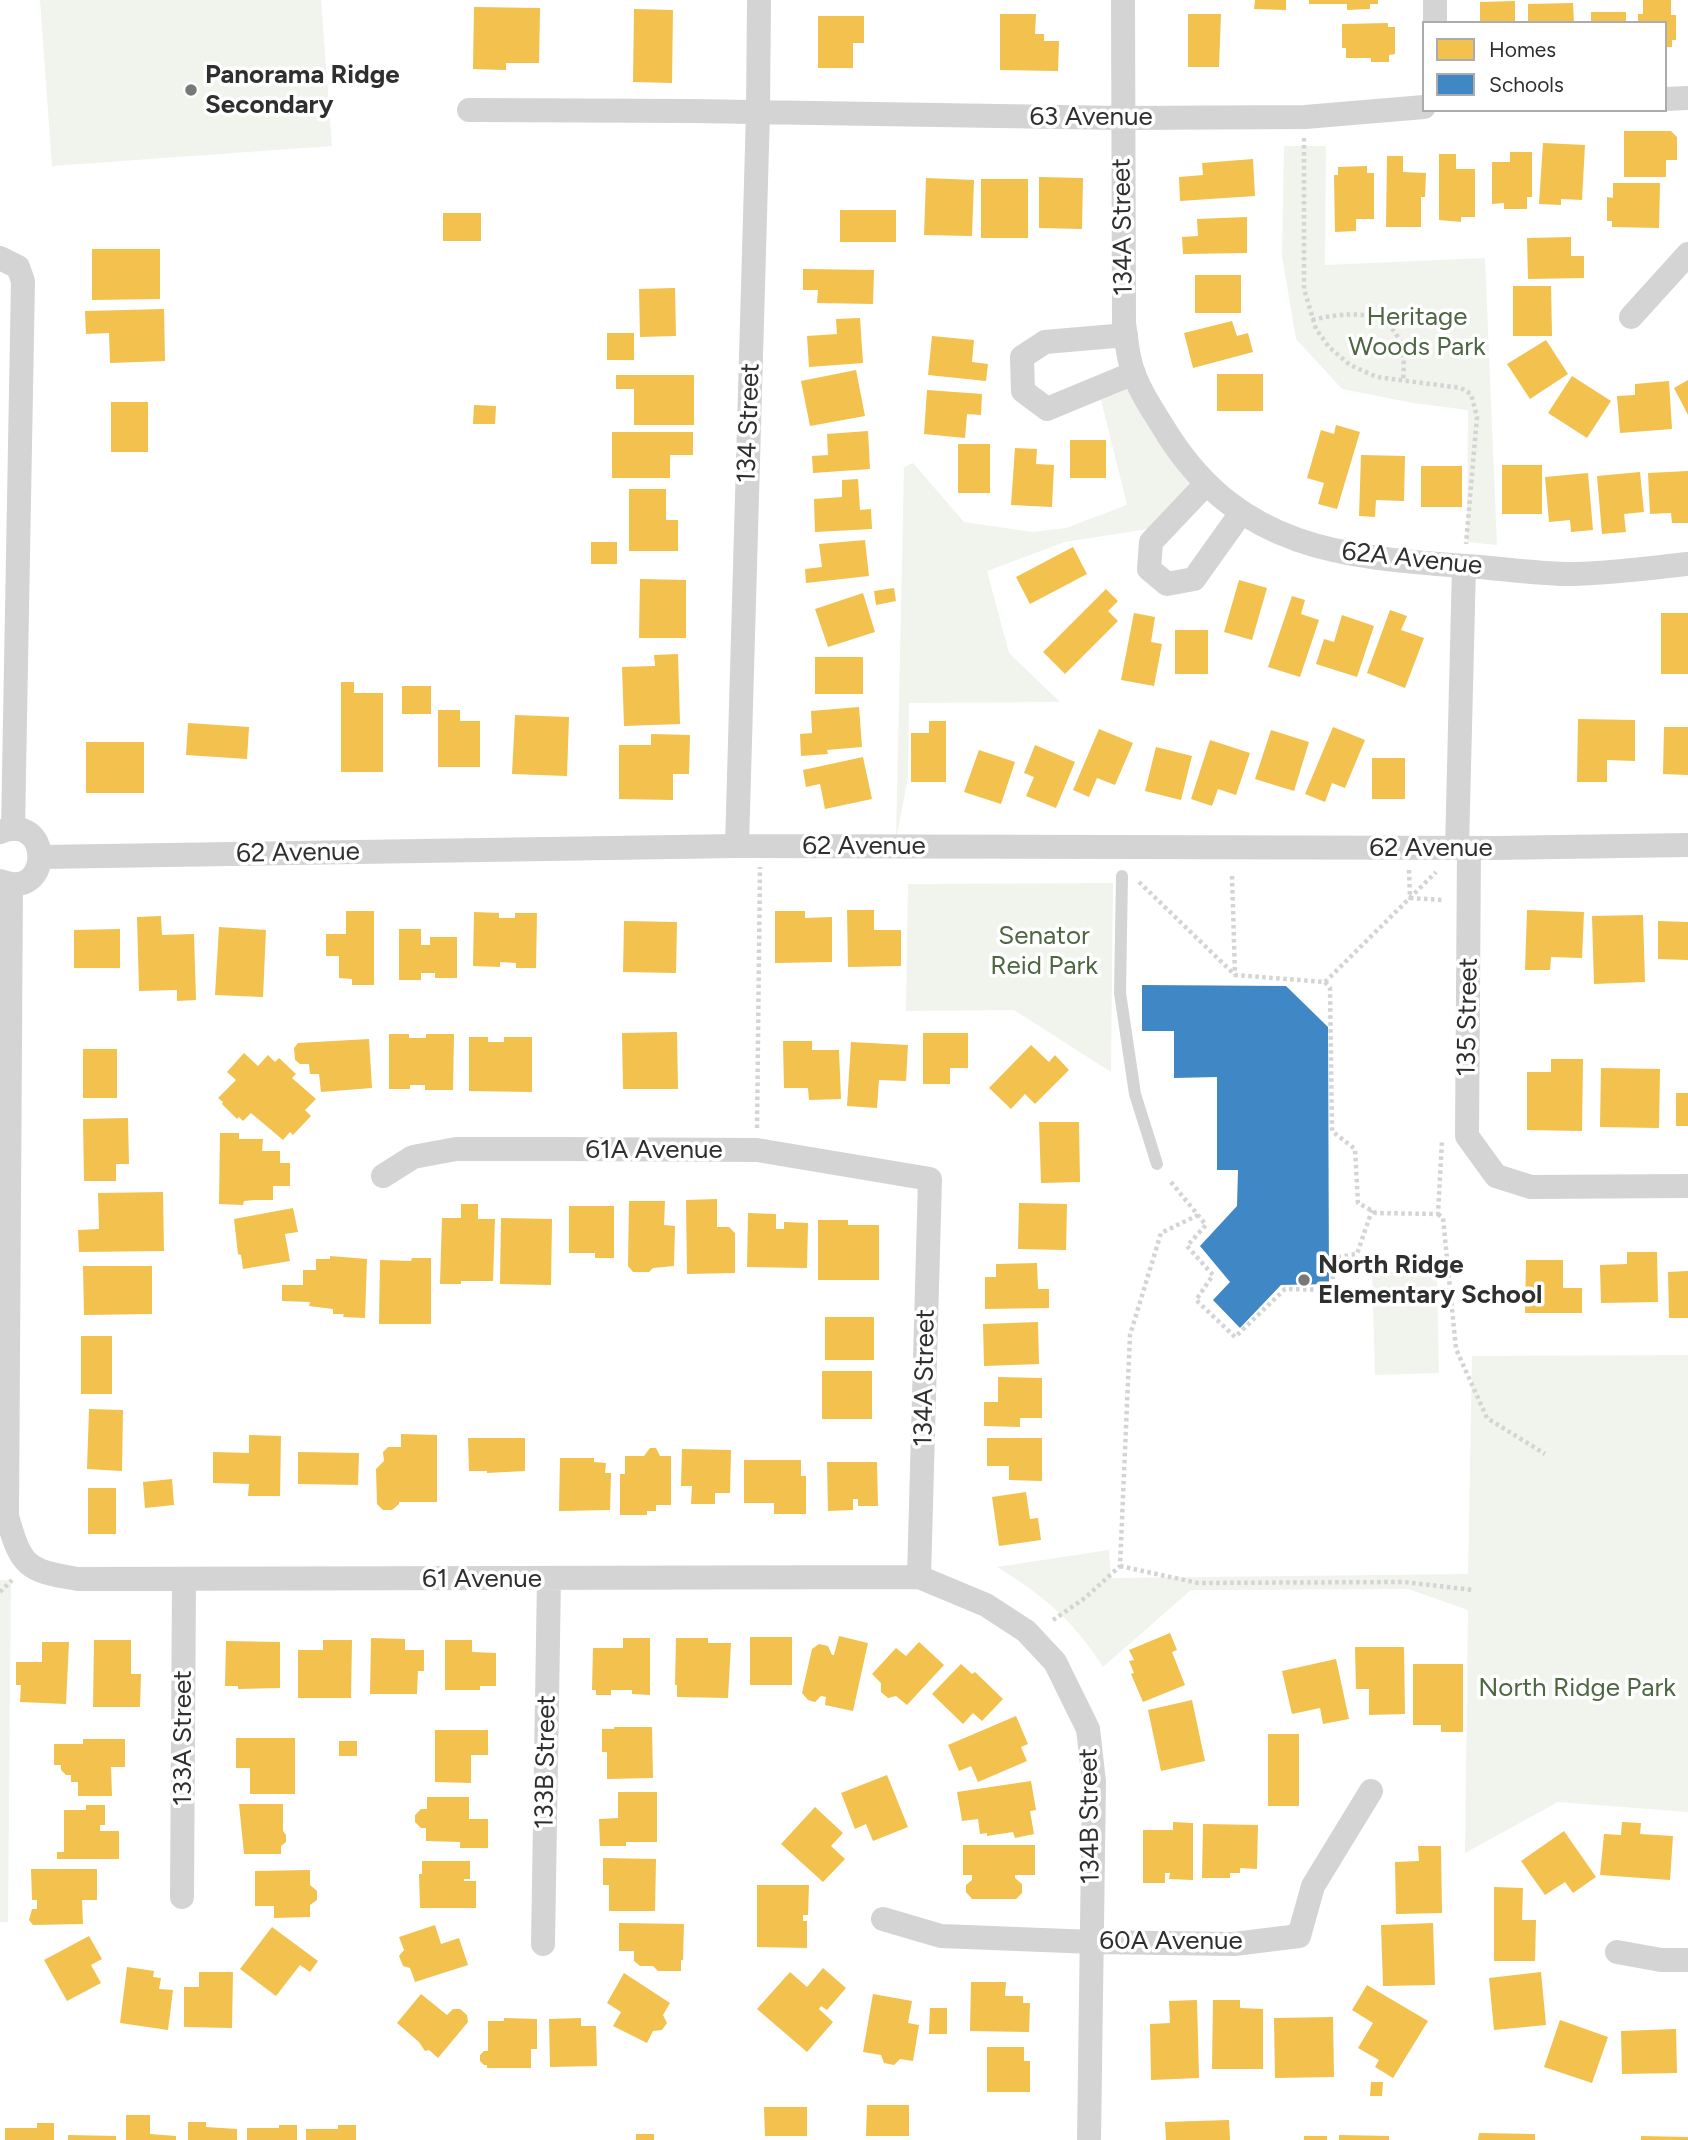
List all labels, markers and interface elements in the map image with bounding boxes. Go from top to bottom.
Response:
legend [1422,21,1667,112]
text: Homes [1489,37,1556,62]
place label: Panorama Ridge Secondary [205,59,400,120]
text: Schools [1489,72,1564,97]
marker: Panorama Ridge Secondary [183,82,199,98]
street label: 63 Avenue [1029,101,1153,133]
street label: 134A Street [1106,158,1140,296]
park label: Heritage Woods Park [1348,301,1486,362]
street label: 134 Street [731,362,767,484]
street label: 62A Avenue [1340,536,1484,582]
street label: 62 Avenue [802,830,926,862]
street label: 62 Avenue [1369,832,1493,864]
street label: 62 Avenue [236,836,360,870]
park label: Senator Reid Park [990,920,1098,982]
street label: 135 Street [1451,957,1485,1077]
street label: 61A Avenue [585,1134,723,1166]
place label: North Ridge Elementary School [1318,1249,1542,1310]
marker: North Ridge Elementary School [1296,1272,1312,1288]
street label: 134A Street [908,1309,942,1447]
street label: 61 Avenue [422,1563,542,1595]
street label: 133A Street [167,1670,199,1806]
park label: North Ridge Park [1478,1672,1676,1704]
street label: 133B Street [529,1695,563,1829]
street label: 134B Street [1073,1748,1107,1884]
street label: 60A Avenue [1099,1925,1243,1957]

